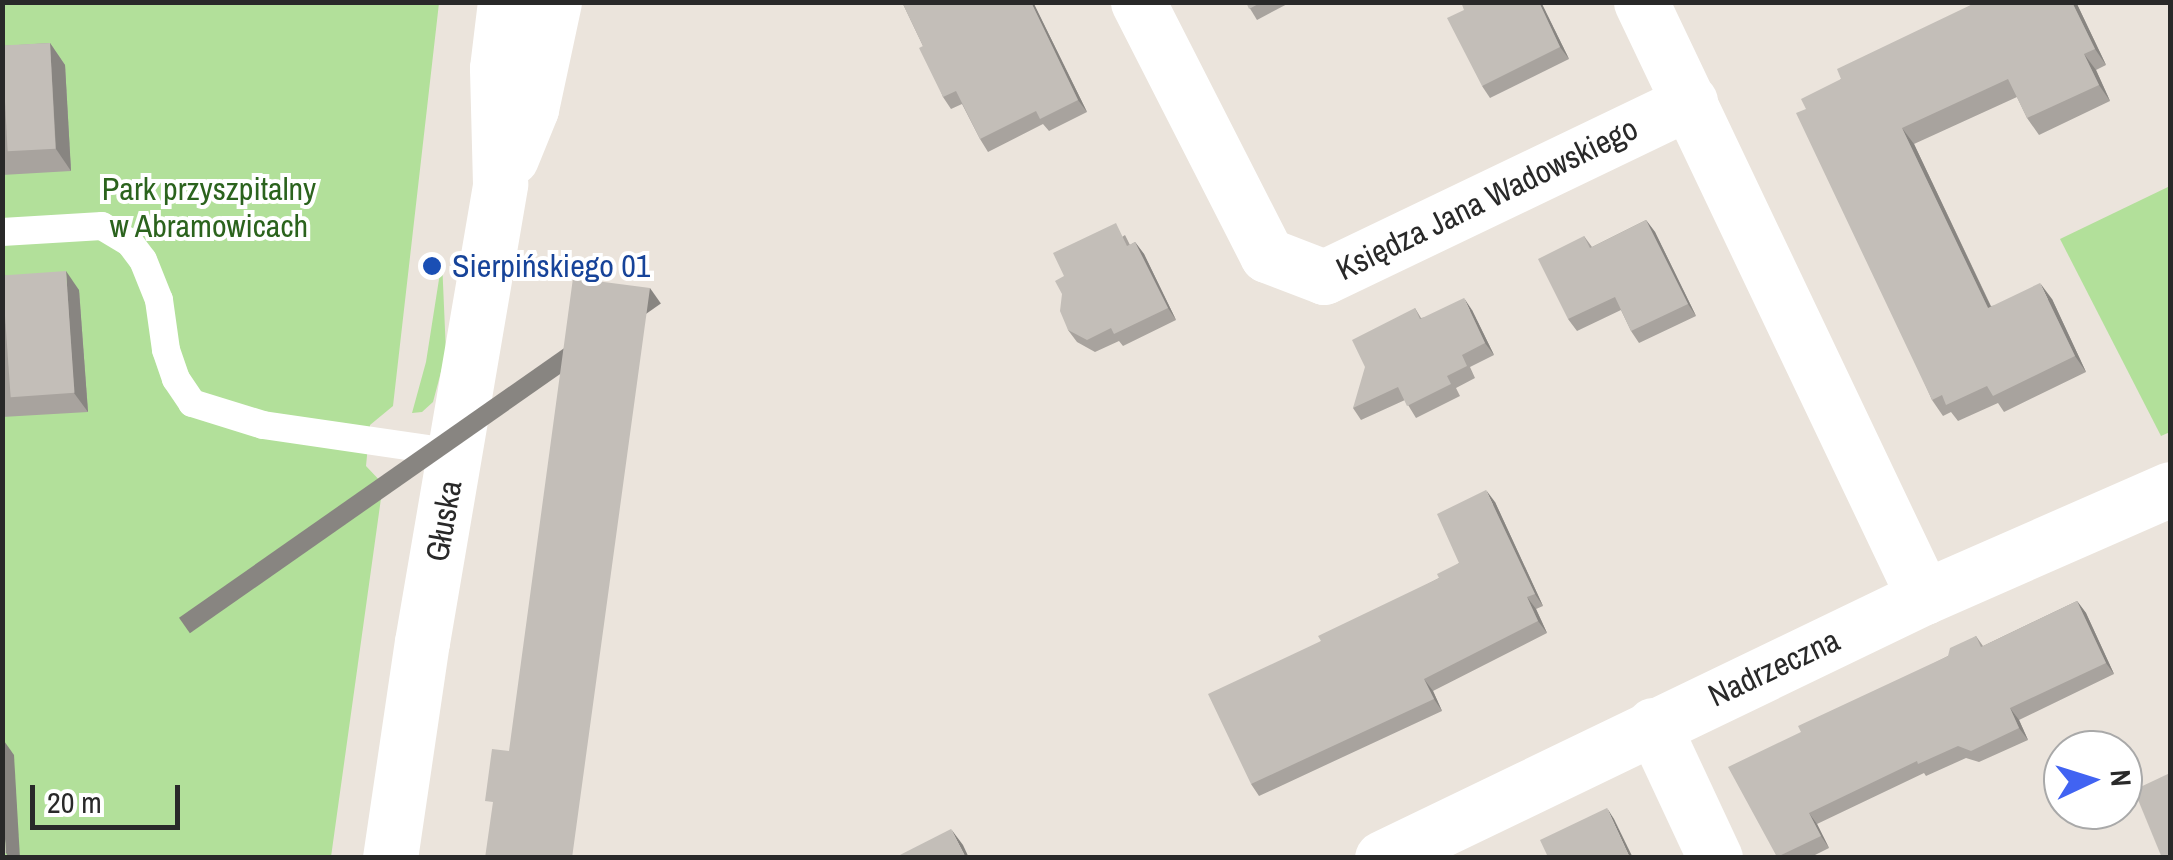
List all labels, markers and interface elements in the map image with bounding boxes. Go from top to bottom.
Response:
street label: Księdza Jana Wadowskiego [1330,109,1644,289]
park label: Park przyszpitalny w Abramowicach [102,171,316,246]
place label: Sierpińskiego 01 [452,247,650,285]
marker: Sierpińskiego 01 [421,255,443,277]
street label: Głuska [418,477,470,565]
street label: Nadrzeczna [1702,621,1846,715]
north arrow [2043,730,2143,830]
scale bar [35,765,185,827]
text: N [2101,768,2140,788]
text: 20 m [47,782,102,822]

